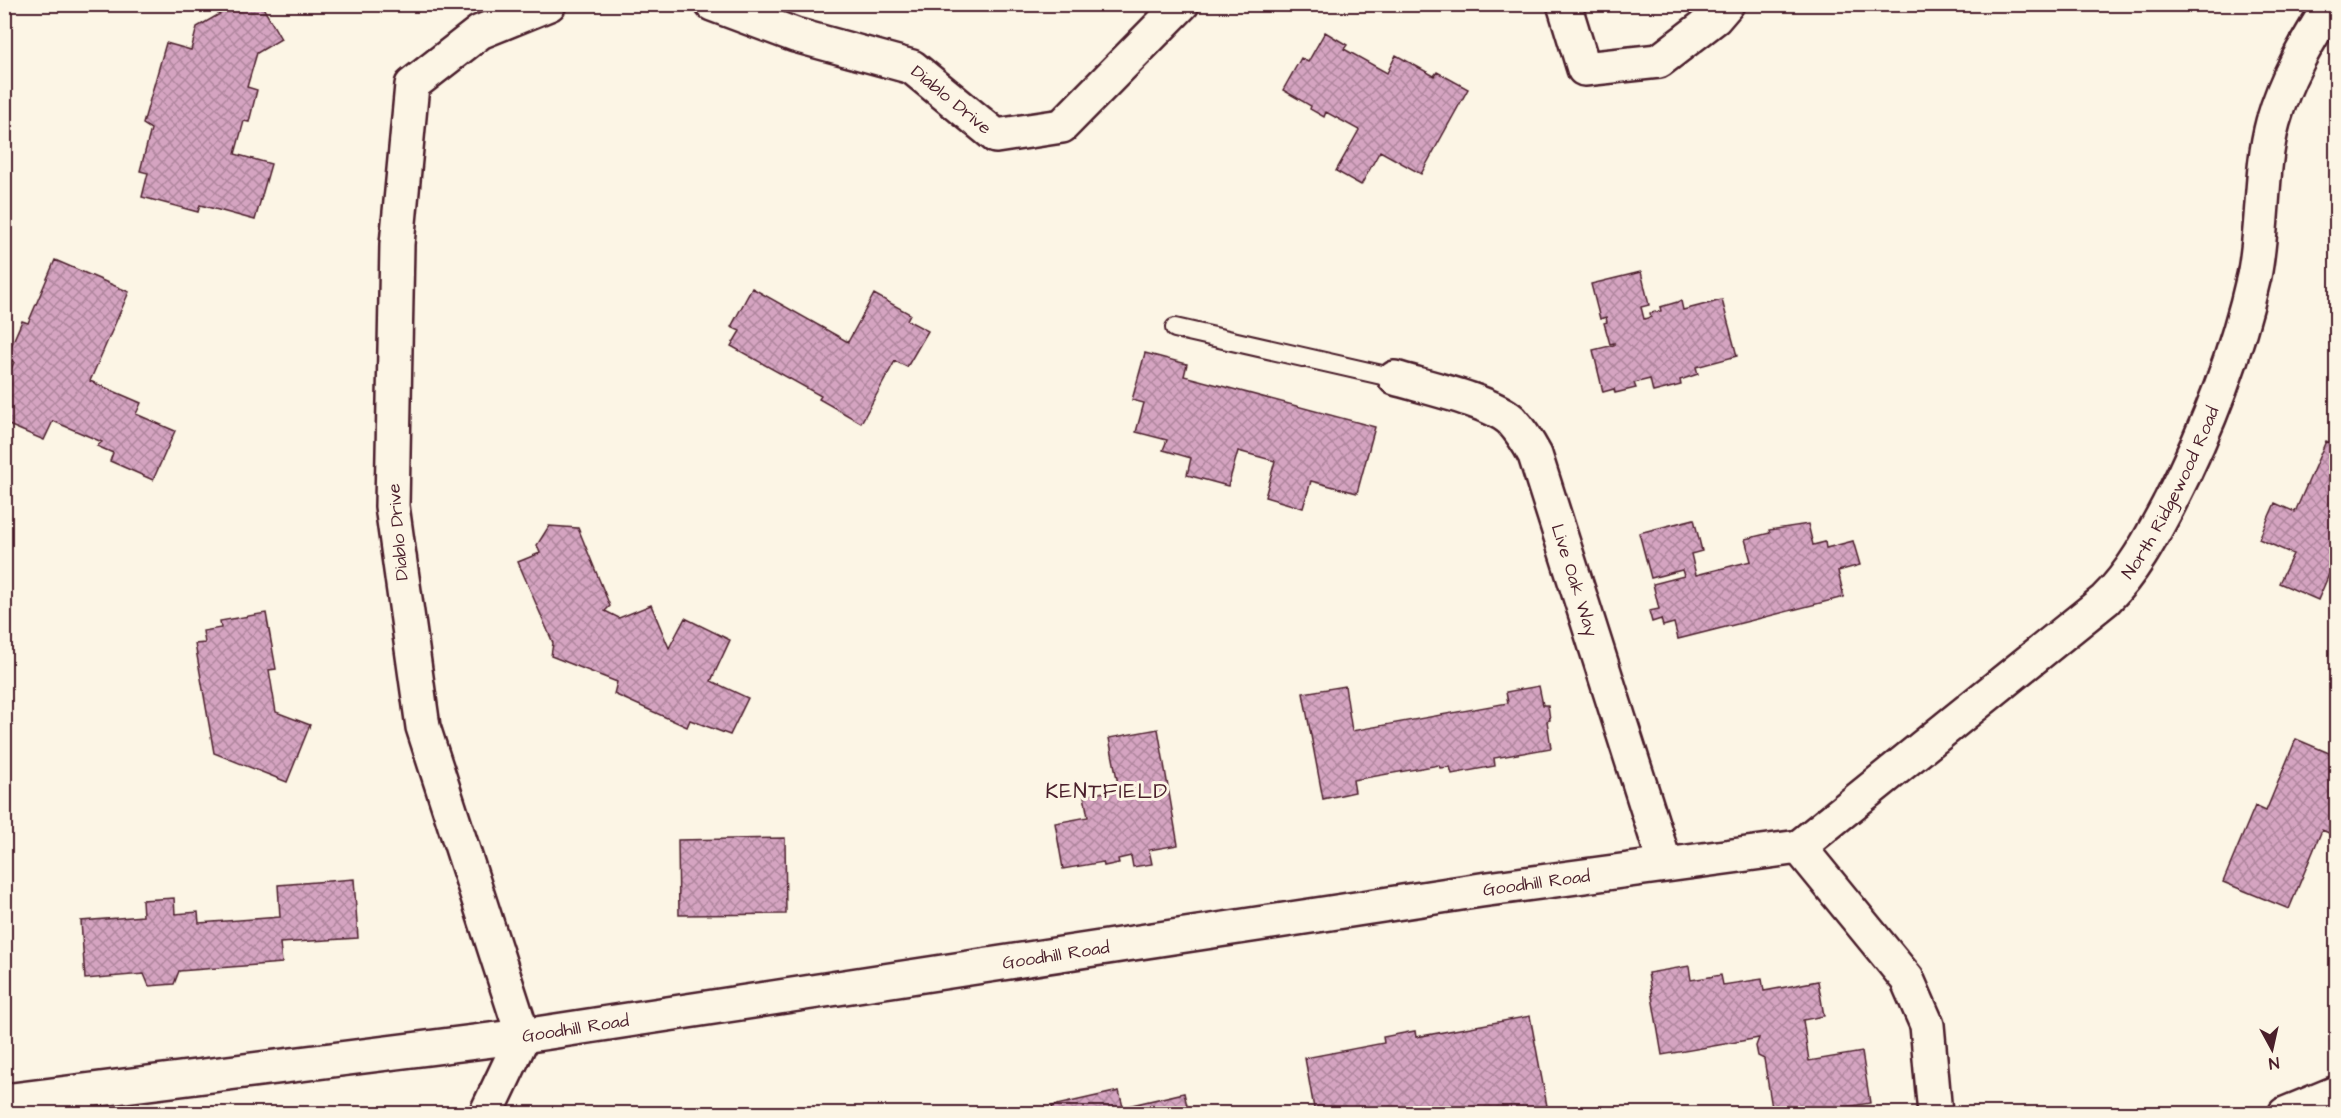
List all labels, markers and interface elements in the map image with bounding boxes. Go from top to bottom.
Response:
street label: Diablo Drive [906,59,997,140]
street label: North Ridgewood Road [2115,402,2225,584]
street label: Diablo Drive [381,482,415,582]
street label: Live Oak Way [1545,521,1604,640]
district label: KENTFIELD [1045,777,1169,806]
street label: Goodhill Road [1481,863,1592,902]
street label: Goodhill Road [1001,934,1111,975]
street label: Goodhill Road [520,1008,631,1049]
north arrow [2242,1019,2302,1079]
text: N [2267,1051,2280,1074]

